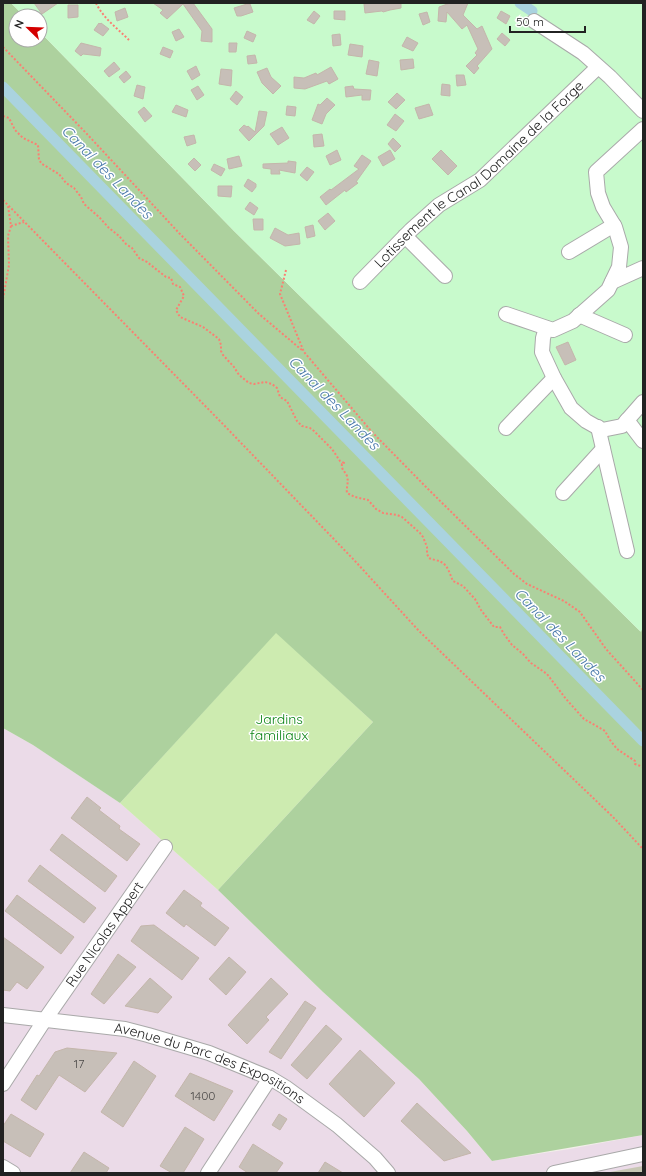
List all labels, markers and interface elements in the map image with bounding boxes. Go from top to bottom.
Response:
north arrow [8,8,48,48]
scale bar [510,8,585,34]
text: 50 m [516,14,544,29]
text: N [11,18,27,31]
street label: Lotissement le Canal Domaine de la Forge [370,77,587,271]
water label: Canal des Landes [58,121,158,223]
water label: Canal des Landes [285,352,385,454]
water label: Canal des Landes [511,584,611,686]
park label: Jardins familiaux [250,710,309,744]
street label: Rue Nicolas Appert [62,878,147,990]
street label: Avenue du Parc des Expositions [113,1019,308,1108]
house number: 17 [74,1056,84,1071]
house number: 1400 [191,1088,215,1103]

